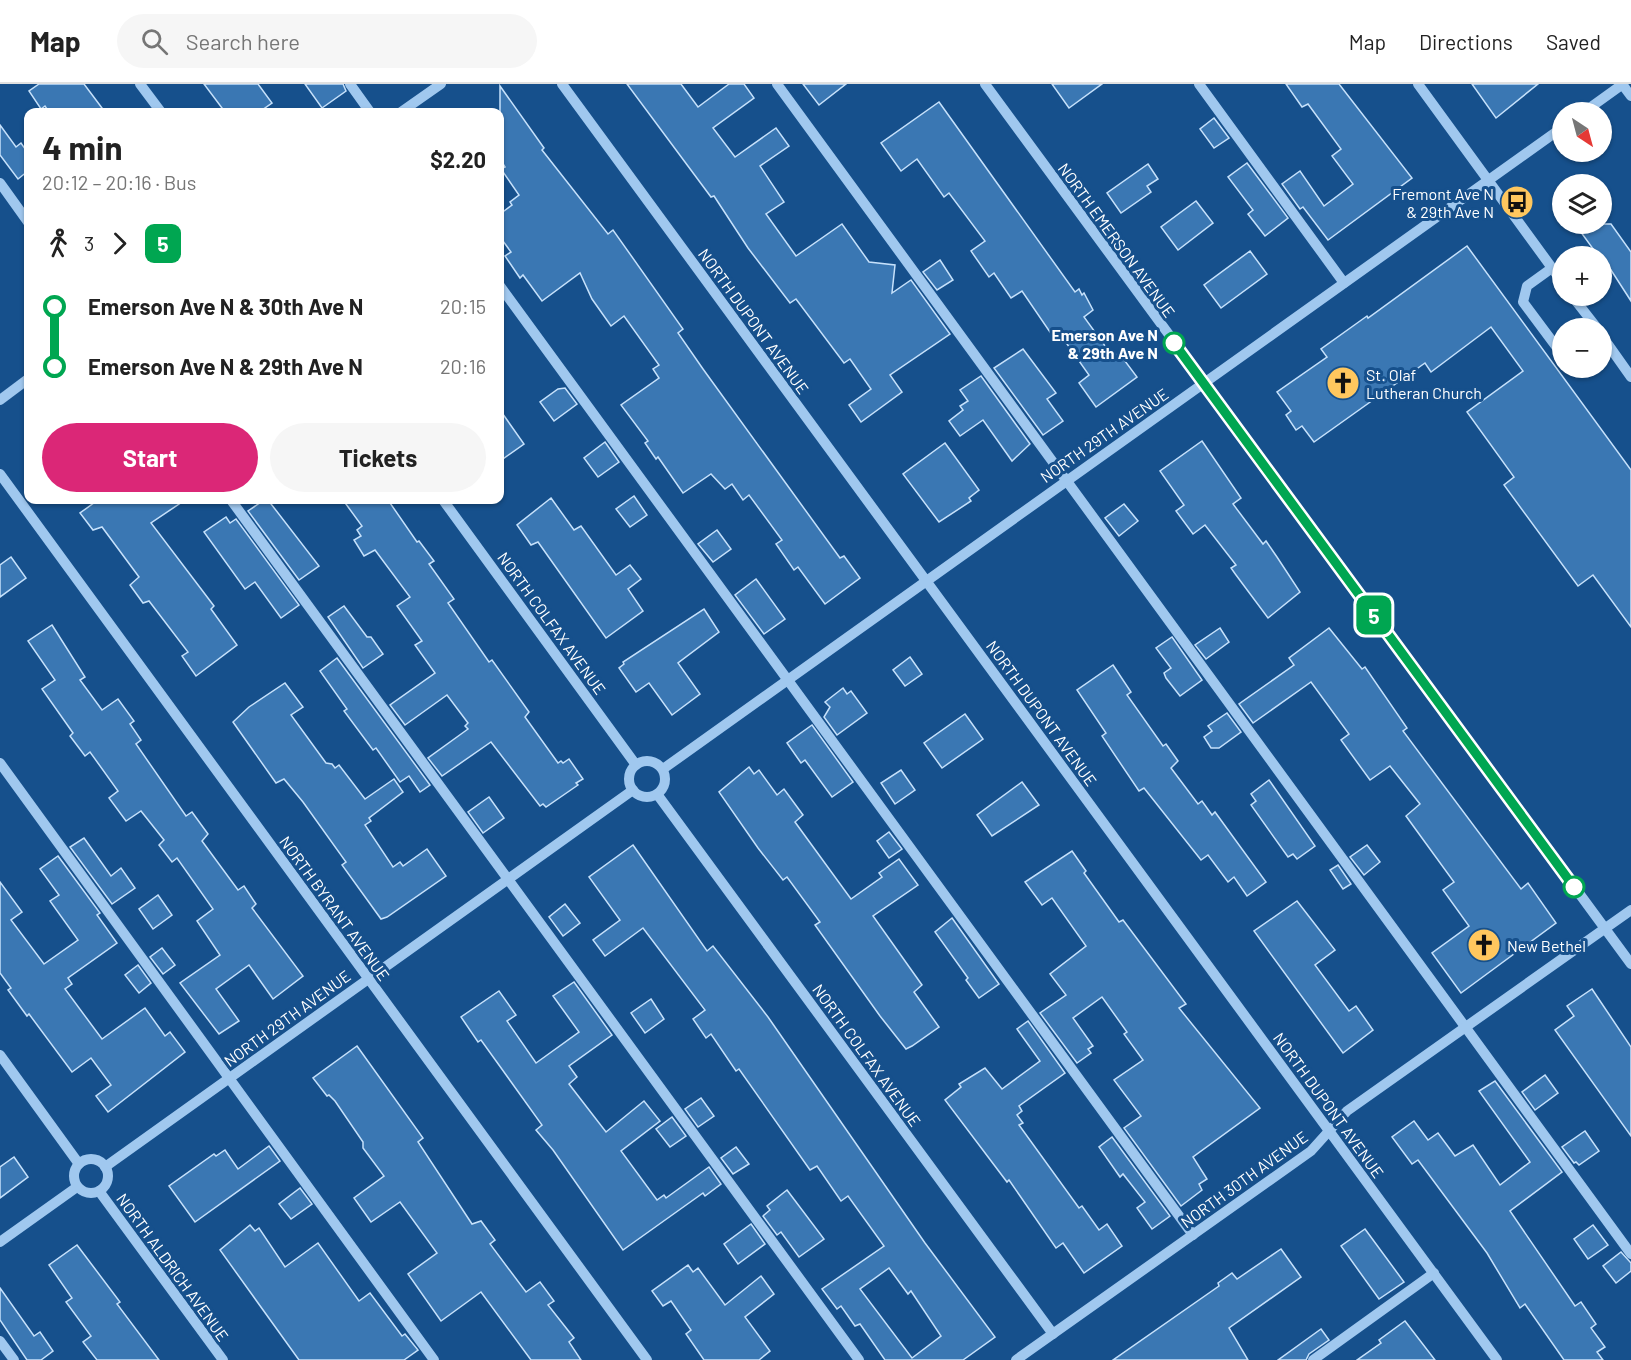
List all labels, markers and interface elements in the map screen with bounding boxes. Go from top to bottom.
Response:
search box [117,14,537,68]
text: Map [30,24,81,58]
icon: search [138,25,171,58]
text: Search here [186,28,300,54]
text: Map [1349,29,1386,54]
text: Directions [1419,29,1513,54]
text: Saved [1546,29,1601,54]
north arrow [1552,102,1612,162]
map controls [1552,102,1612,378]
text: 4 min [42,127,123,167]
text: $2.20 [430,146,486,172]
street label: NORTH EMERSON AVENUE [1055,159,1179,321]
text: 20:12 – 20:16 · Bus [42,170,196,194]
button: layers [1552,174,1612,234]
place label: Fremont Ave N & 29th Ave N [1392,184,1494,221]
bus stop icon: Fremont Ave N & 29th Ave N [1499,184,1535,220]
icon: walk [42,227,75,260]
icon: forward [103,227,136,260]
text: 3 [84,231,94,255]
text: 5 [157,231,169,256]
street label: NORTH DUPONT AVENUE [695,245,813,397]
button: + [1552,246,1612,306]
text: Emerson Ave N & 30th Ave N [88,293,363,319]
text: 20:15 [440,294,486,318]
button: − [1552,318,1612,378]
place label: Emerson Ave N & 29th Ave N [1051,325,1158,362]
marker: Emerson Ave N & 29th Ave N [1163,332,1185,354]
text: Emerson Ave N & 29th Ave N [88,353,363,379]
text: 20:16 [440,354,486,378]
church icon: St. Olaf Lutheran Church [1325,365,1361,401]
place label: St. Olaf Lutheran Church [1366,365,1482,402]
street label: NORTH 29TH AVENUE [1036,384,1172,486]
button: Start [42,423,258,492]
button: Tickets [270,423,486,492]
street label: NORTH COLFAX AVENUE [494,548,610,698]
line badge: 5 [1354,596,1394,634]
text: 5 [1368,603,1380,628]
street label: NORTH DUPONT AVENUE [983,637,1101,789]
street label: NORTH BYRANT AVENUE [276,832,394,984]
unlabelled marker [1563,876,1585,898]
church icon: New Bethel [1466,927,1502,963]
place label: New Bethel [1507,936,1586,955]
street label: NORTH 29TH AVENUE [220,966,354,1070]
street label: NORTH COLFAX AVENUE [809,980,925,1130]
street label: NORTH DUPONT AVENUE [1270,1029,1388,1181]
street label: NORTH 30TH AVENUE [1177,1127,1311,1231]
street label: NORTH ALDRICH AVENUE [113,1189,233,1345]

